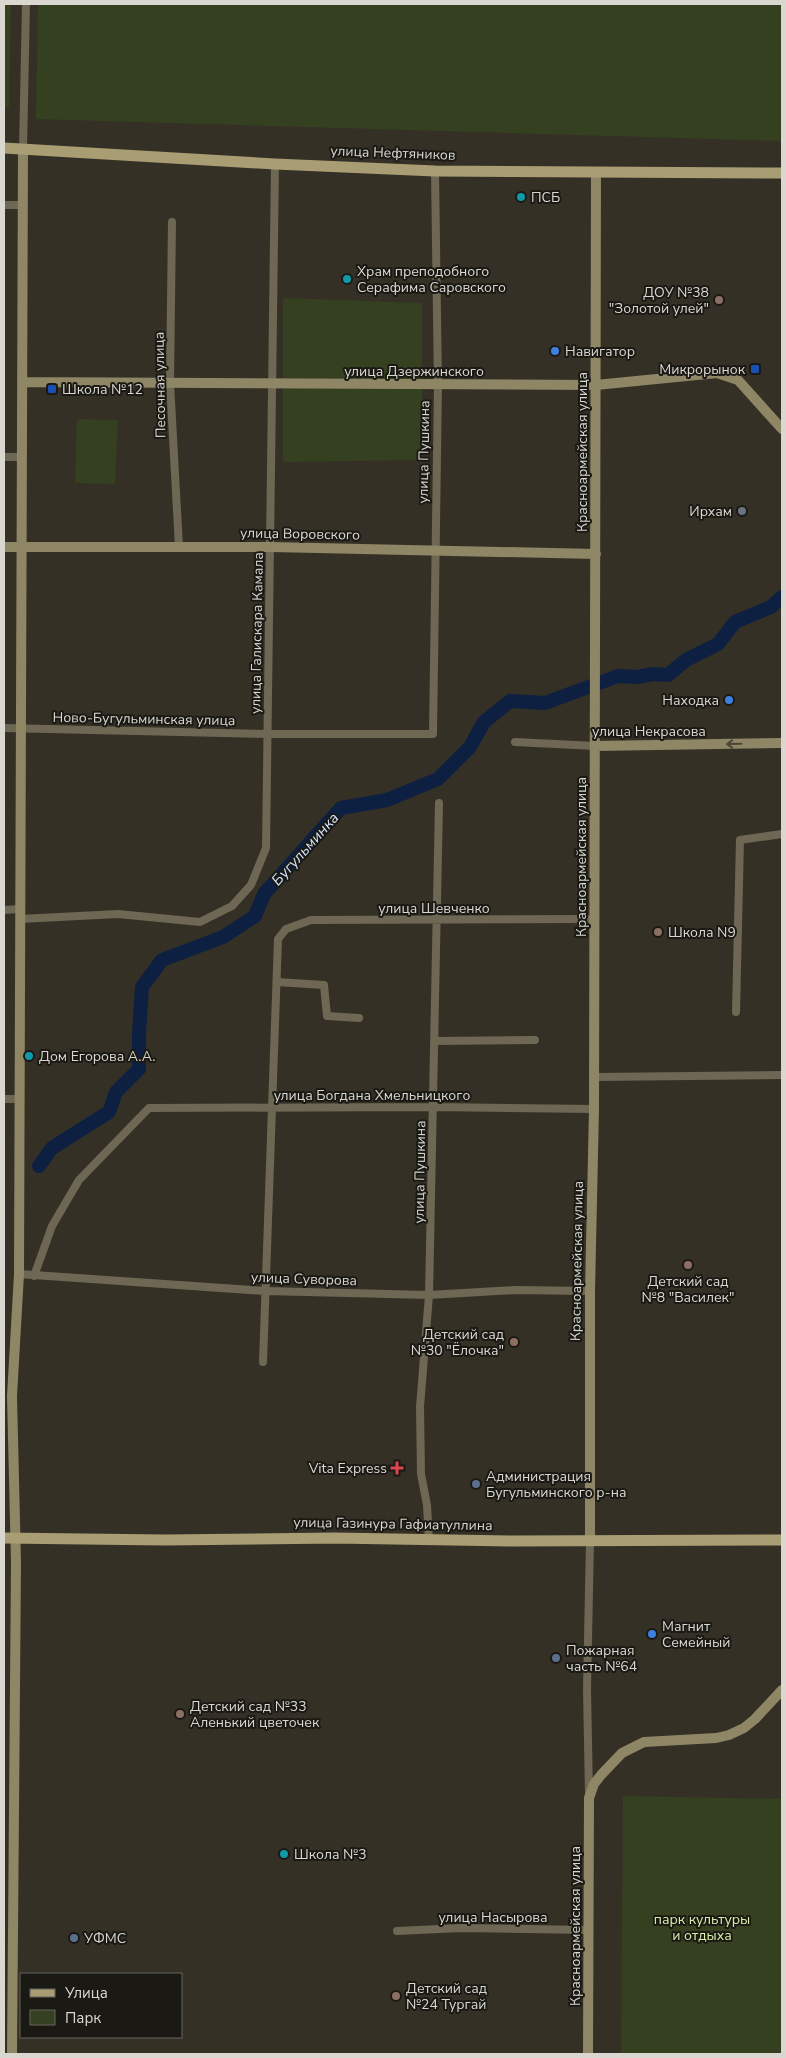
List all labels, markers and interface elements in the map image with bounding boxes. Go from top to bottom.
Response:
street label: улица Нефтяников [330,141,456,165]
place label: ПСБ [531,188,560,207]
marker: ПСБ [515,191,527,203]
place label: Храм преподобного Серафима Саровского [357,262,506,297]
marker: Храм преподобного Серафима Саровского [341,273,353,285]
place label: ДОУ №38 "Золотой улей" [609,283,709,318]
marker: ДОУ №38 "Золотой улей" [713,294,725,306]
street label: Песочная улица [150,332,170,438]
place label: Навигатор [565,342,635,361]
marker: Навигатор [549,345,561,357]
place label: Микрорынок [659,360,746,379]
street label: улица Дзержинского [344,362,484,381]
marker: Микрорынок [749,363,761,375]
street label: Красноармейская улица [573,372,592,532]
place label: Школа №12 [62,380,143,399]
marker: Школа №12 [46,383,58,395]
street label: улица Пушкина [414,400,434,504]
place label: Ирхам [689,502,732,521]
marker: Ирхам [736,505,748,517]
street label: улица Воровского [240,523,360,545]
street label: улица Галискара Камала [246,552,268,714]
place label: Находка [662,691,719,710]
marker: Находка [723,694,735,706]
street label: Ново-Бугульминская улица [52,708,236,730]
street label: улица Некрасова [592,722,706,741]
one-way arrow [726,739,742,749]
street label: Красноармейская улица [572,777,591,937]
water label: Бугульминка [267,808,343,890]
street label: улица Шевченко [378,899,490,918]
place label: Школа N9 [668,923,736,942]
marker: Школа N9 [652,926,664,938]
place label: Дом Егорова А.А. [39,1047,155,1066]
marker: Дом Егорова А.А. [23,1050,35,1062]
street label: улица Богдана Хмельницкого [274,1086,470,1105]
street label: улица Пушкина [410,1120,430,1224]
street label: Красноармейская улица [566,1181,588,1341]
marker: Детский сад №8 "Василек" [682,1259,694,1271]
street label: улица Суворова [251,1268,357,1290]
place label: Детский сад №8 "Василек" [642,1272,734,1307]
place label: Детский сад №30 "Ёлочка" [411,1325,504,1360]
marker: Детский сад №30 "Ёлочка" [508,1336,520,1348]
place label: Vita Express [308,1459,387,1478]
marker: Vita Express [391,1462,403,1474]
place label: Администрация Бугульминского р-на [486,1467,627,1502]
marker: Администрация Бугульминского р-на [470,1478,482,1490]
street label: улица Газинура Гафиатуллина [293,1513,493,1535]
place label: Магнит Семейный [662,1617,730,1652]
marker: Магнит Семейный [646,1628,658,1640]
place label: Пожарная часть №64 [566,1641,637,1676]
marker: Пожарная часть №64 [550,1652,562,1664]
place label: Детский сад №33 Аленький цветочек [190,1697,320,1732]
marker: Детский сад №33 Аленький цветочек [174,1708,186,1720]
place label: Школа №3 [294,1845,367,1864]
street label: Красноармейская улица [566,1846,585,2006]
marker: Школа №3 [278,1848,290,1860]
street label: улица Насырова [438,1908,548,1927]
park label: парк культуры и отдыха [654,1910,750,1945]
place label: УФМС [83,1929,126,1948]
marker: УФМС [68,1932,80,1944]
legend [20,1973,182,2038]
place label: Детский сад №24 Тургай [406,1979,487,2014]
text: Улица [64,1983,108,2003]
marker: Детский сад №24 Тургай [390,1990,402,2002]
text: Парк [65,2008,101,2028]

